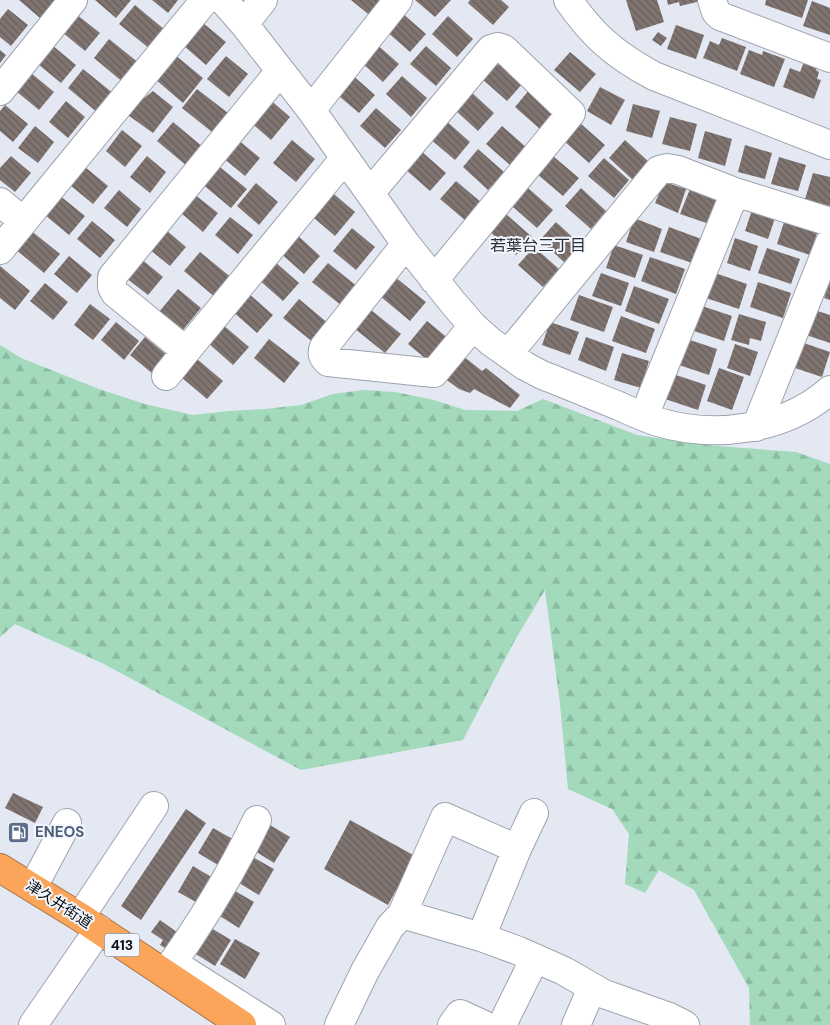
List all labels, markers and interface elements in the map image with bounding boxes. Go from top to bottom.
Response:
district label: 若葉台三丁目 [490,235,586,256]
fuel station icon: ENEOS [7,820,31,844]
place label: ENEOS [35,822,84,842]
street label: 津久井街道 [22,875,96,933]
road number: 413 [104,934,140,956]

